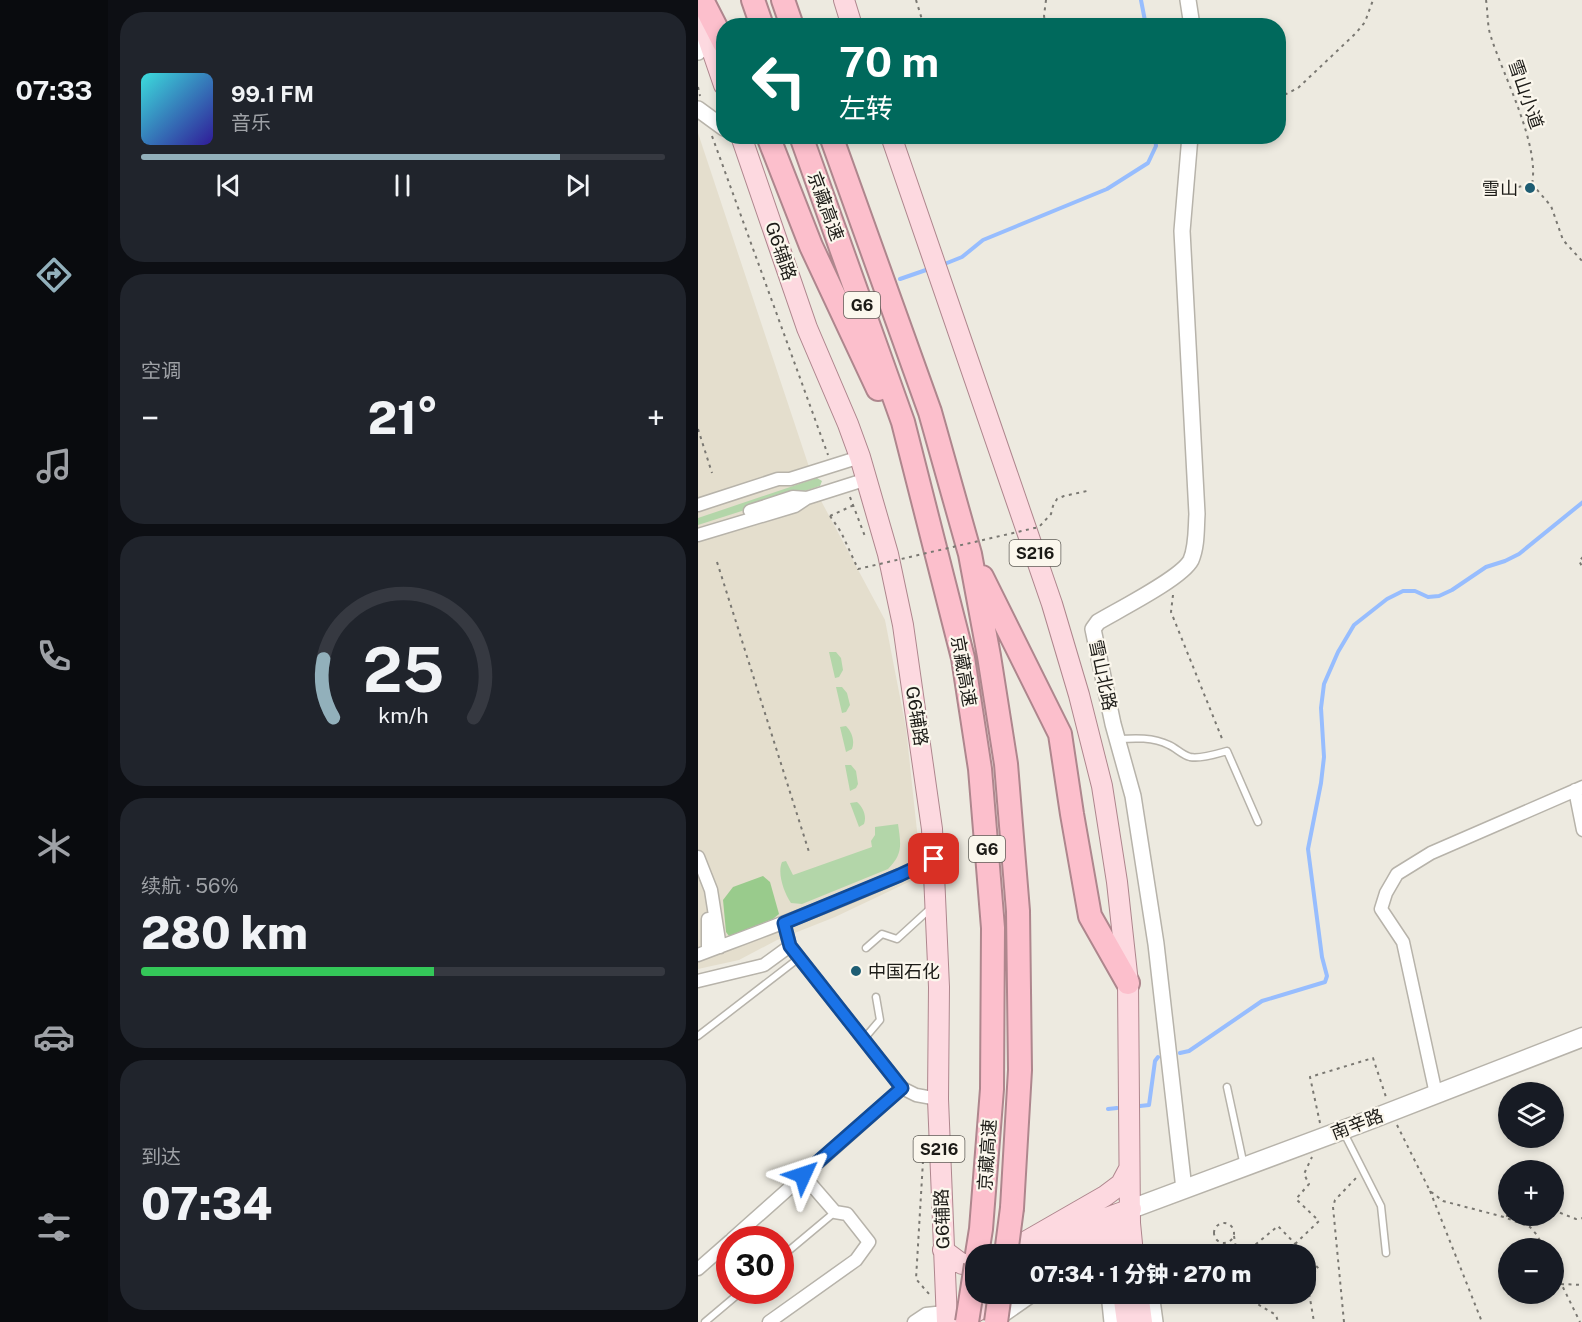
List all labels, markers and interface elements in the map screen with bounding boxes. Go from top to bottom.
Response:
text: 70 m [839,37,939,86]
icon: left [740,42,818,120]
street label: 雪山小道 [1504,57,1548,131]
text: 07:33 [16,74,92,106]
text: 99.1 FM [231,81,314,107]
text: 左转 [839,92,893,124]
text: 音乐 [231,111,271,135]
icon: previous [212,169,245,202]
icon: pause [386,169,419,202]
icon: next [561,169,594,202]
street label: 京藏高速 [804,169,848,243]
place label: 雪山 [1482,178,1518,199]
marker: 雪山 [1523,181,1537,195]
street label: G6辅路 [761,219,801,283]
icon: directions [33,254,75,296]
road number: G6 [844,292,880,318]
text: 空调 [141,359,181,383]
text: 21° [368,391,438,444]
text: − [141,399,159,437]
text: + [647,399,665,437]
icon: music [33,445,75,487]
road number: S216 [1010,540,1060,566]
text: 25 [362,633,444,706]
street label: 京藏高速 [947,634,981,708]
icon: phone [33,635,75,677]
street label: 雪山北路 [1085,638,1121,712]
street label: G6辅路 [902,685,932,747]
text: km/h [378,703,428,728]
icon: climate [33,825,75,867]
pin [908,833,959,884]
road number: G6 [969,836,1005,862]
icon: arrive [917,842,950,875]
text: 续航 · 56% [141,874,239,898]
text: 280 km [141,906,308,959]
place label: 中国石化 [868,961,940,982]
marker: 中国石化 [849,964,863,978]
icon: car [33,1016,75,1058]
map controls [1498,1082,1564,1304]
button: layers [1498,1082,1564,1148]
street label: 南辛路 [1328,1105,1386,1143]
street label: 京藏高速 [974,1118,1000,1192]
road number: S216 [914,1136,964,1162]
position arrow [771,1143,835,1207]
text: 到达 [141,1145,181,1169]
button: + [1498,1160,1564,1226]
text: 07:34 [141,1177,272,1230]
street label: G6辅路 [930,1188,954,1250]
icon: filters [33,1206,75,1248]
speed limit sign: 30 [716,1226,794,1304]
button: − [1498,1238,1564,1304]
text: 07:34 · 1 分钟 · 270 m [1030,1261,1251,1287]

